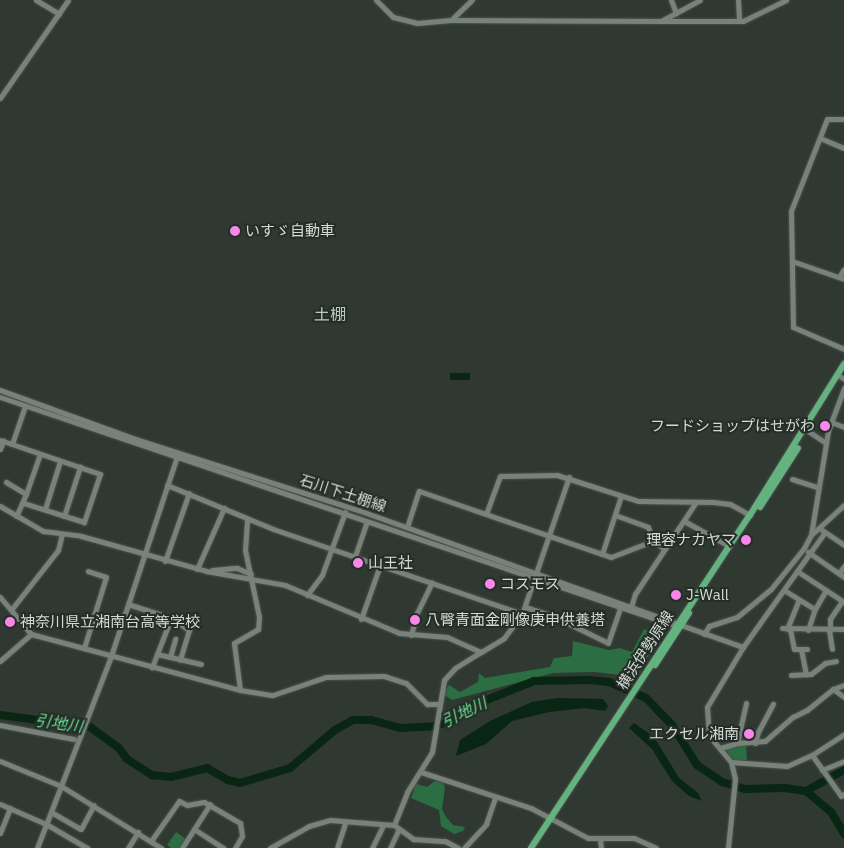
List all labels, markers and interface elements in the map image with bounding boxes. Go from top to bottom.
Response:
place label: いすゞ自動車 [245,222,335,240]
marker: いすゞ自動車 [229,225,241,237]
district label: 土棚 [314,304,346,324]
place label: フードショップはせがわ [650,417,815,435]
marker: フードショップはせがわ [819,420,831,432]
street label: 石川下土棚線 [297,471,389,515]
place label: 理容ナカヤマ [646,531,736,549]
marker: 理容ナカヤマ [740,534,752,546]
place label: 山王社 [368,554,413,572]
marker: 山王社 [352,557,364,569]
place label: コスモス [500,575,560,593]
marker: コスモス [484,578,496,590]
place label: J-Wall [686,586,729,604]
marker: J-Wall [670,589,682,601]
street label: 横浜伊勢原線 [613,607,677,693]
place label: 八臀青面金剛像庚申供養塔 [425,611,605,629]
place label: 神奈川県立湘南台高等学校 [20,613,200,631]
marker: 八臀青面金剛像庚申供養塔 [409,614,421,626]
marker: 神奈川県立湘南台高等学校 [4,616,16,628]
water label: 引地川 [438,693,490,731]
water label: 引地川 [34,710,84,736]
place label: エクセル湘南 [649,725,739,743]
marker: エクセル湘南 [743,728,755,740]

